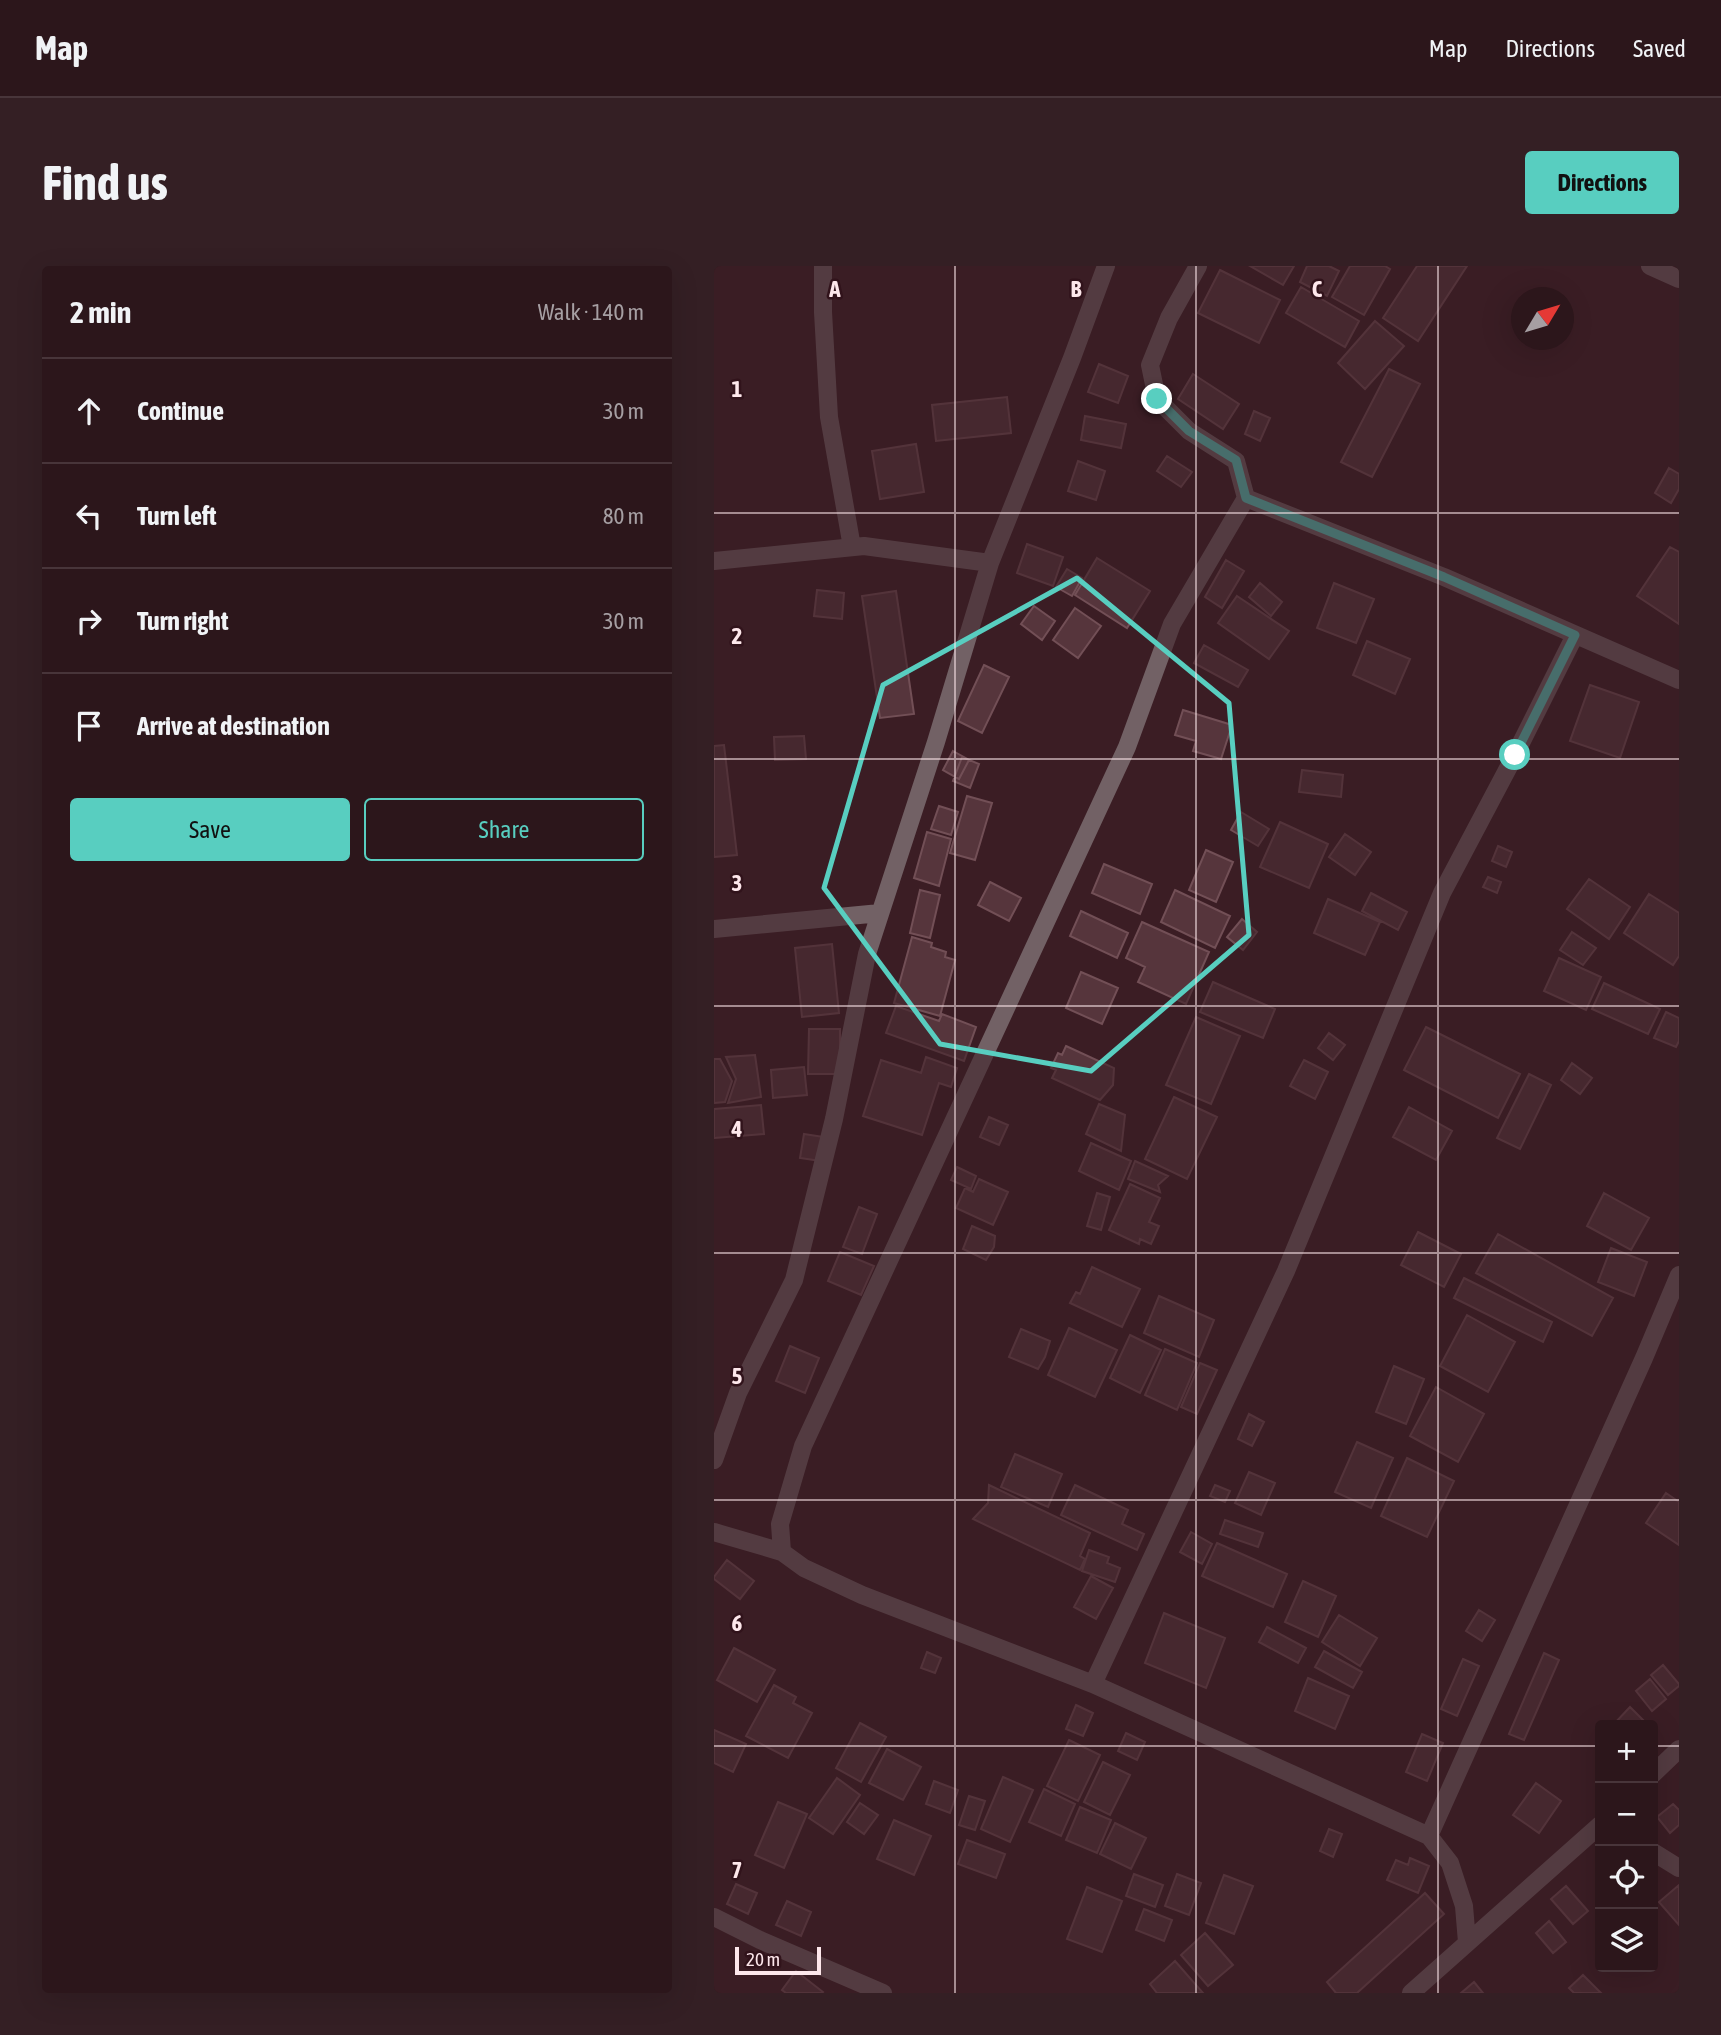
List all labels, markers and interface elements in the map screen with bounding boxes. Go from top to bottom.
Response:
text: Map [35,29,88,67]
text: Map [1429,35,1467,62]
text: Directions [1505,35,1595,62]
text: Saved [1633,35,1686,62]
button: Directions [1525,151,1679,214]
text: Find us [42,154,168,210]
text: A [828,276,841,302]
text: B [1071,276,1082,302]
text: C [1312,276,1323,302]
north arrow [1511,287,1574,350]
text: 2 min [70,295,131,329]
text: Walk · 140 m [538,299,644,325]
text: 1 [732,376,743,402]
route end [1141,383,1172,414]
icon: ahead [70,392,108,430]
text: Continue [137,396,224,426]
text: 30 m [603,398,644,424]
icon: left [70,497,108,535]
text: Turn left [137,501,217,531]
text: 80 m [603,503,644,529]
icon: right [70,602,108,640]
text: Turn right [137,606,228,636]
text: 30 m [603,608,644,634]
text: 2 [732,623,742,649]
icon: arrive [70,707,108,745]
text: Arrive at destination [137,711,330,741]
route start [1499,739,1530,770]
button: Save [70,798,350,861]
button: Share [364,798,644,861]
text: 3 [732,870,742,896]
text: 4 [731,1116,743,1142]
text: 5 [732,1363,743,1389]
text: 6 [732,1610,743,1636]
map controls [1595,1720,1658,1972]
button: + [1595,1720,1658,1783]
button: − [1595,1783,1658,1846]
button: locate [1595,1846,1658,1909]
text: 7 [732,1857,742,1883]
button: layers [1595,1909,1658,1972]
scale bar [735,1944,821,1976]
text: 20 m [746,1948,780,1970]

